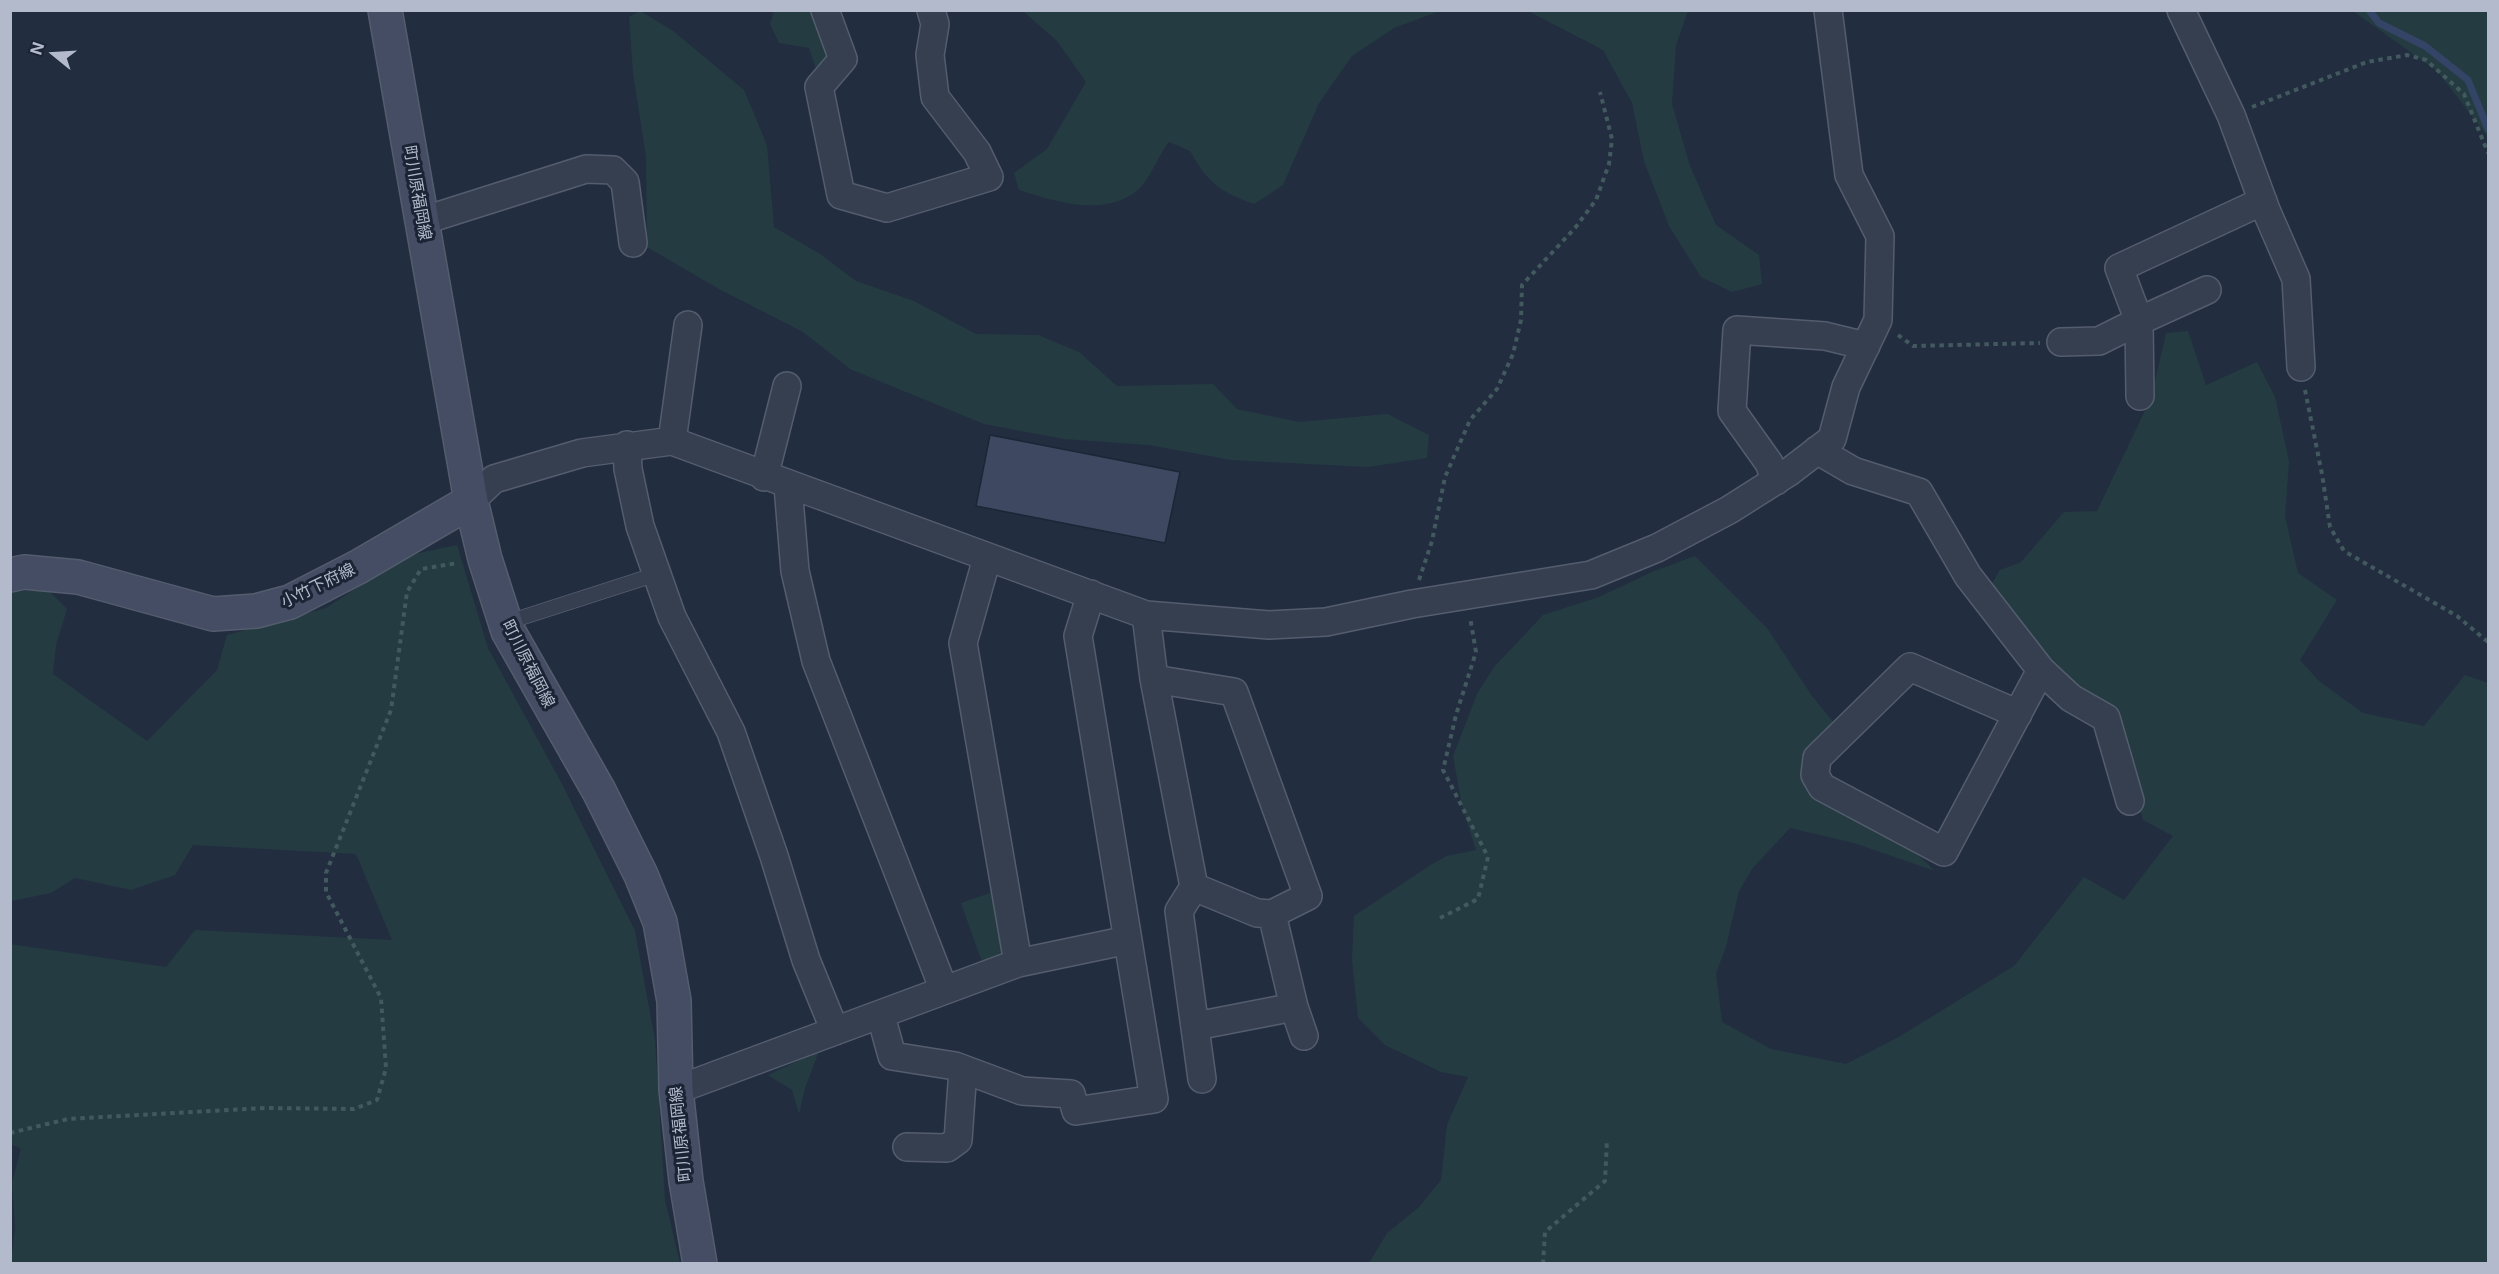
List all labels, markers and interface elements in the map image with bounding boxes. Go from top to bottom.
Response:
north arrow [24,24,84,84]
text: N [25,40,48,57]
street label: 町川原福岡線 [399,144,435,242]
street label: 小竹下府線 [278,560,358,612]
street label: 町川原福岡線 [498,617,558,711]
street label: 町川原福岡線 [666,1085,696,1183]

